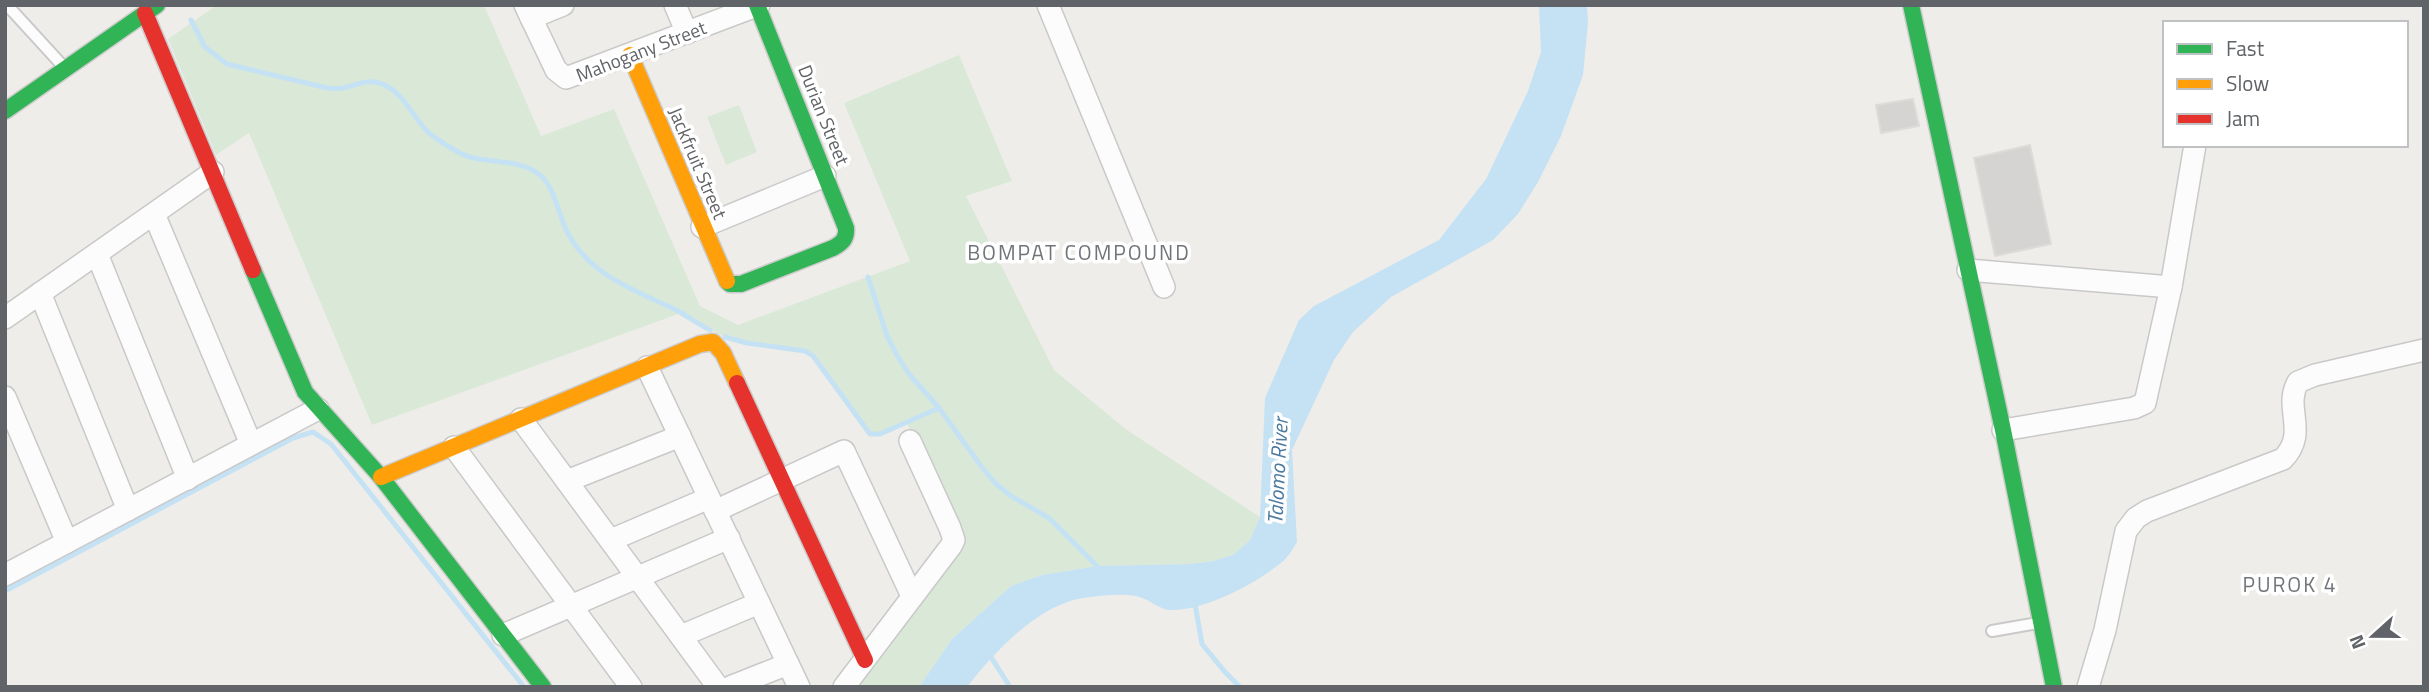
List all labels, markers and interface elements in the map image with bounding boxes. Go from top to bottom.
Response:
street label: Mahogany Street [571,12,710,89]
legend [2163,21,2408,147]
text: Fast [2226,32,2265,64]
street label: Durian Street [791,60,858,170]
text: Slow [2226,67,2269,99]
street label: Jackfruit Street [662,102,735,224]
text: Jam [2226,102,2260,134]
district label: BOMPAT COMPOUND [967,236,1191,268]
water label: Talomo River [1258,415,1296,525]
district label: PUROK 4 [2242,568,2338,600]
north arrow [2338,601,2408,671]
text: N [2341,631,2373,654]

